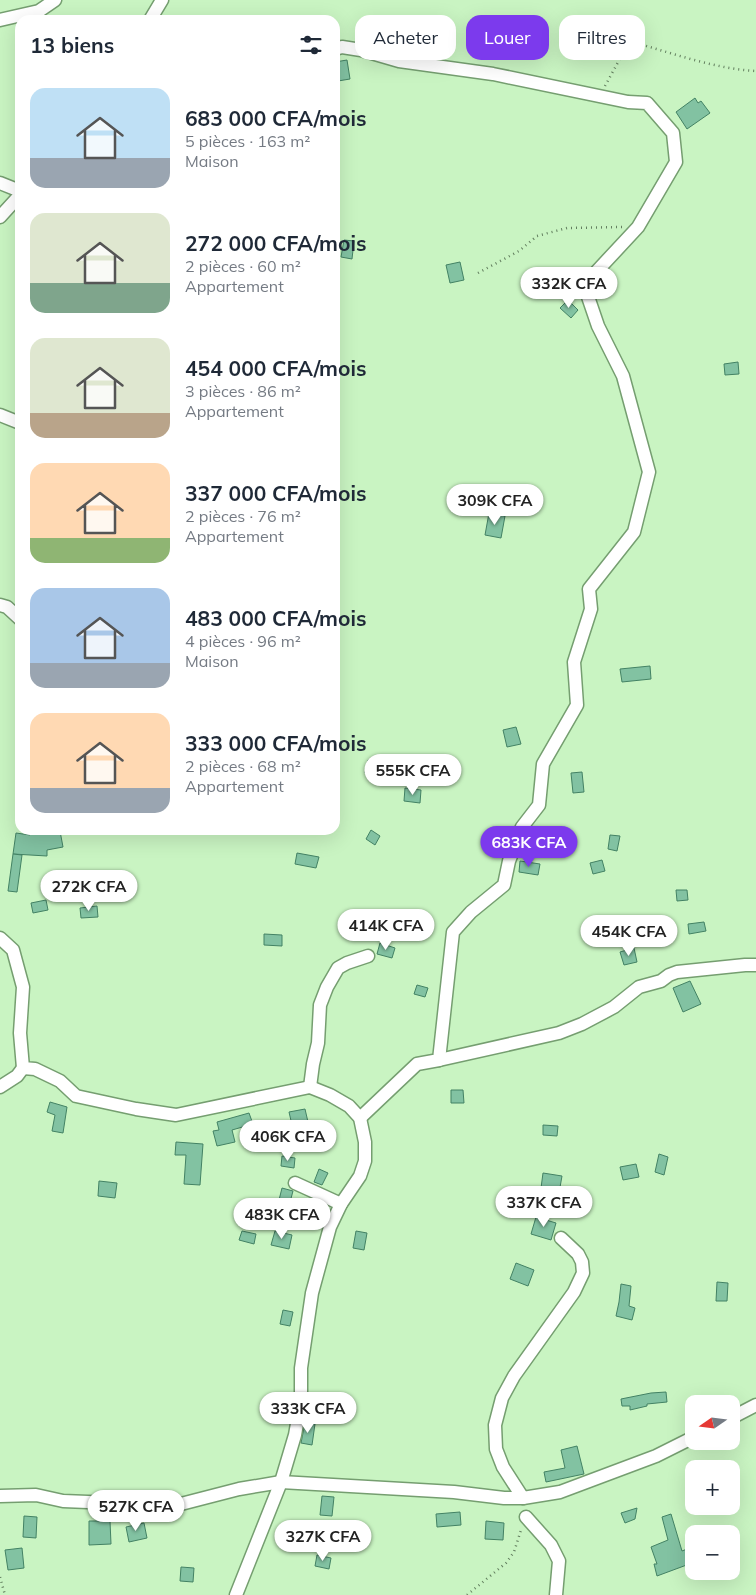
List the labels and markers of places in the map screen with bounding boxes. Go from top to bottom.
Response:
pin: 332K CFA [517,266,621,309]
pin: 309K CFA [443,484,547,526]
pin: 555K CFA [361,754,465,796]
pin: 683K CFA [477,826,581,868]
pin: 272K CFA [37,870,141,912]
pin: 414K CFA [334,908,438,951]
pin: 454K CFA [577,914,681,957]
pin: 406K CFA [236,1120,340,1162]
pin: 337K CFA [492,1186,596,1228]
pin: 483K CFA [230,1198,334,1240]
pin: 333K CFA [256,1392,360,1434]
pin: 527K CFA [84,1490,188,1532]
pin: 327K CFA [271,1520,375,1562]

